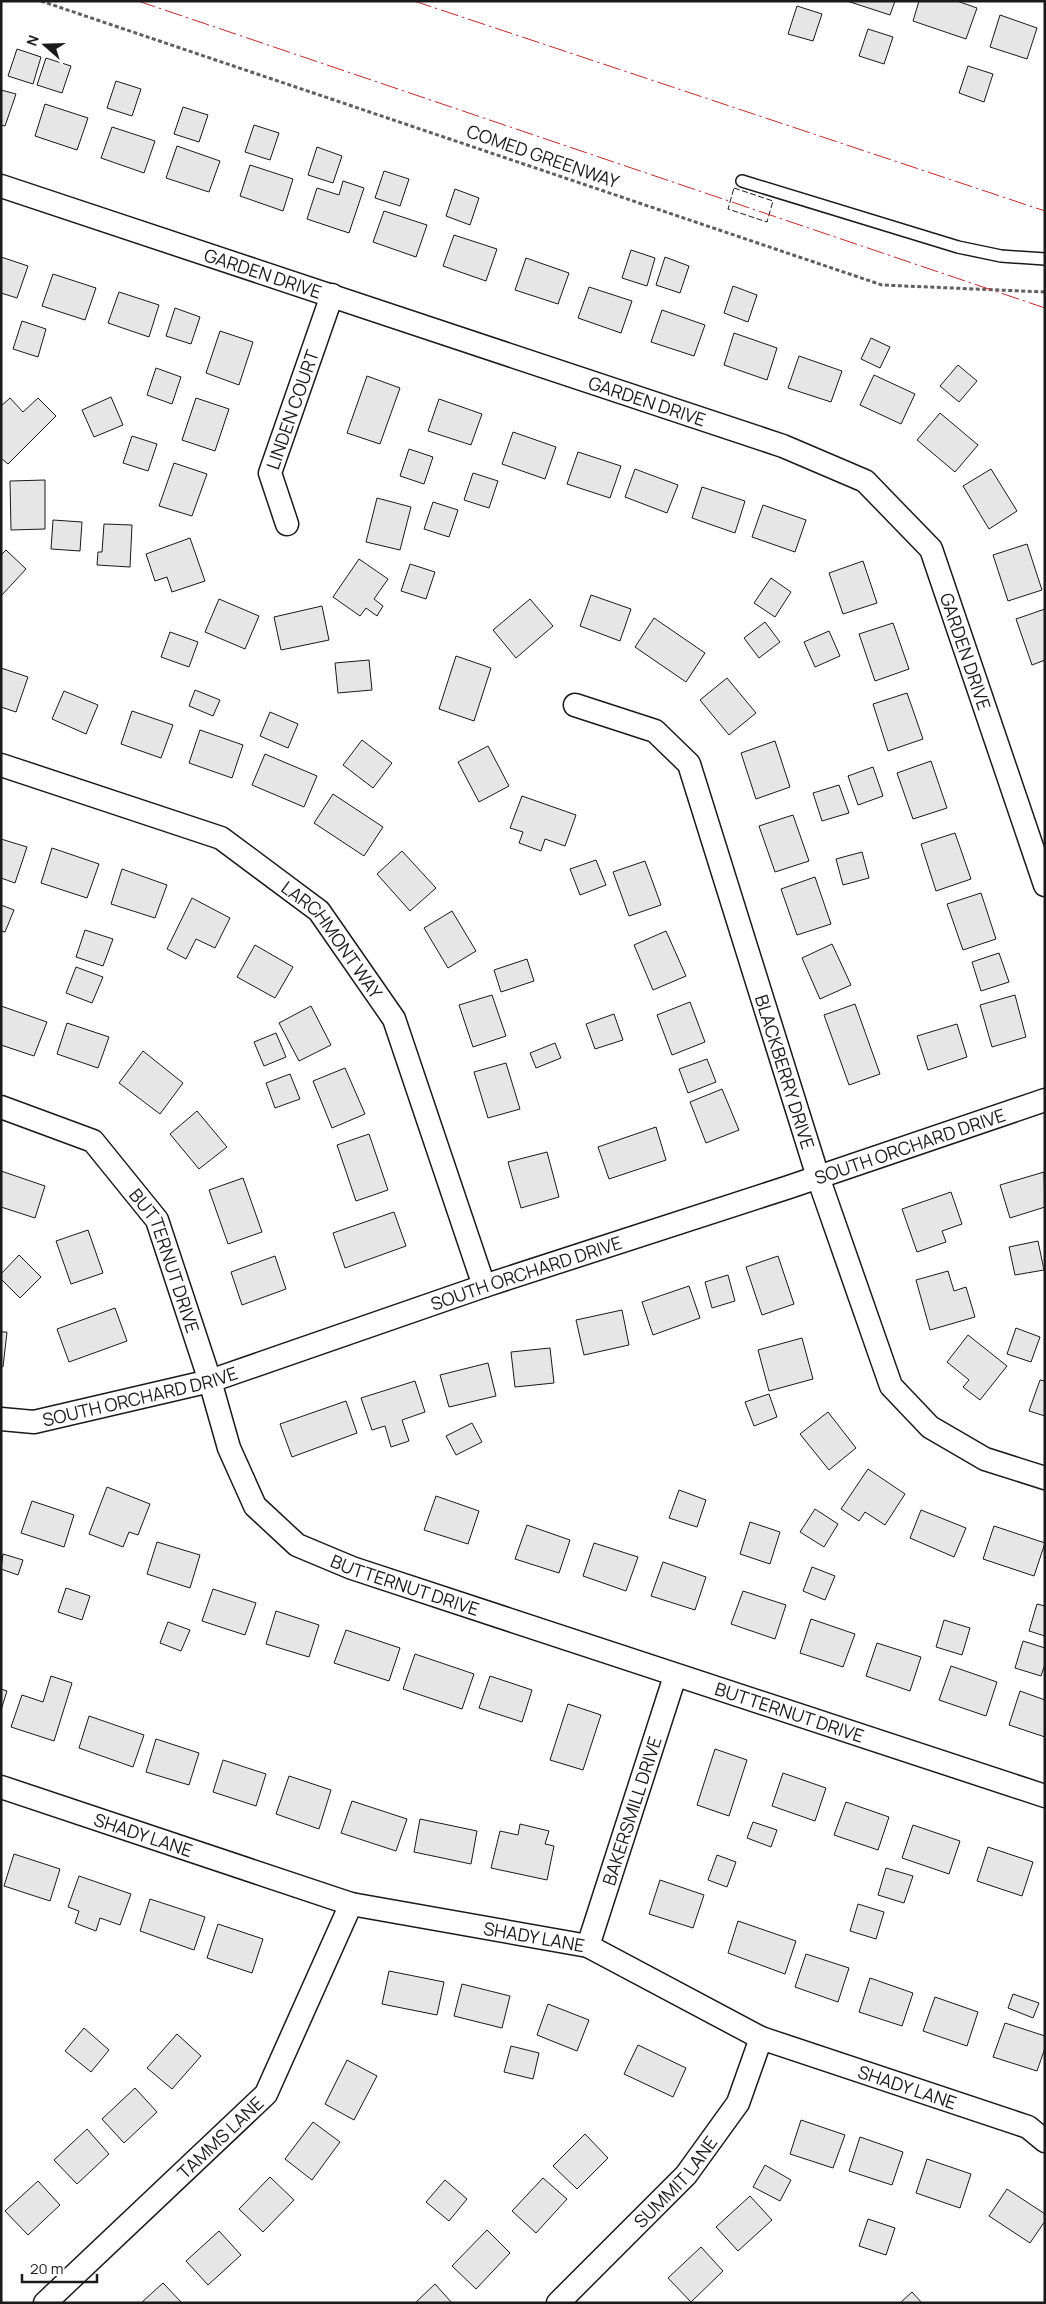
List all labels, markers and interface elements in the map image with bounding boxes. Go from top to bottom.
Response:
north arrow [20,20,70,70]
text: N [22,32,43,48]
street label: COMED GREENWAY [464,119,623,194]
street label: GARDEN DRIVE [201,242,325,304]
street label: LINDEN COURT [260,346,324,472]
street label: GARDEN DRIVE [585,370,709,432]
street label: GARDEN DRIVE [935,590,997,713]
street label: LARCHMONT WAY [277,875,389,1004]
street label: BLACKBERRY DRIVE [750,992,821,1152]
street label: SOUTH ORCHARD DRIVE [811,1102,1008,1190]
street label: BUTTERNUT DRIVE [124,1183,205,1336]
street label: SOUTH ORCHARD DRIVE [427,1230,625,1316]
street label: SOUTH ORCHARD DRIVE [40,1360,241,1432]
street label: BUTTERNUT DRIVE [327,1548,482,1621]
street label: BUTTERNUT DRIVE [712,1676,867,1748]
street label: BAKERSMILL DRIVE [596,1733,667,1888]
street label: SHADY LANE [91,1807,196,1862]
street label: SHADY LANE [482,1916,587,1957]
street label: SHADY LANE [855,2059,960,2114]
street label: TAMMS LANE [172,2091,268,2184]
street label: SUMMIT LANE [628,2131,722,2233]
scale bar [22,2252,98,2284]
text: 20 m [30,2258,63,2279]

